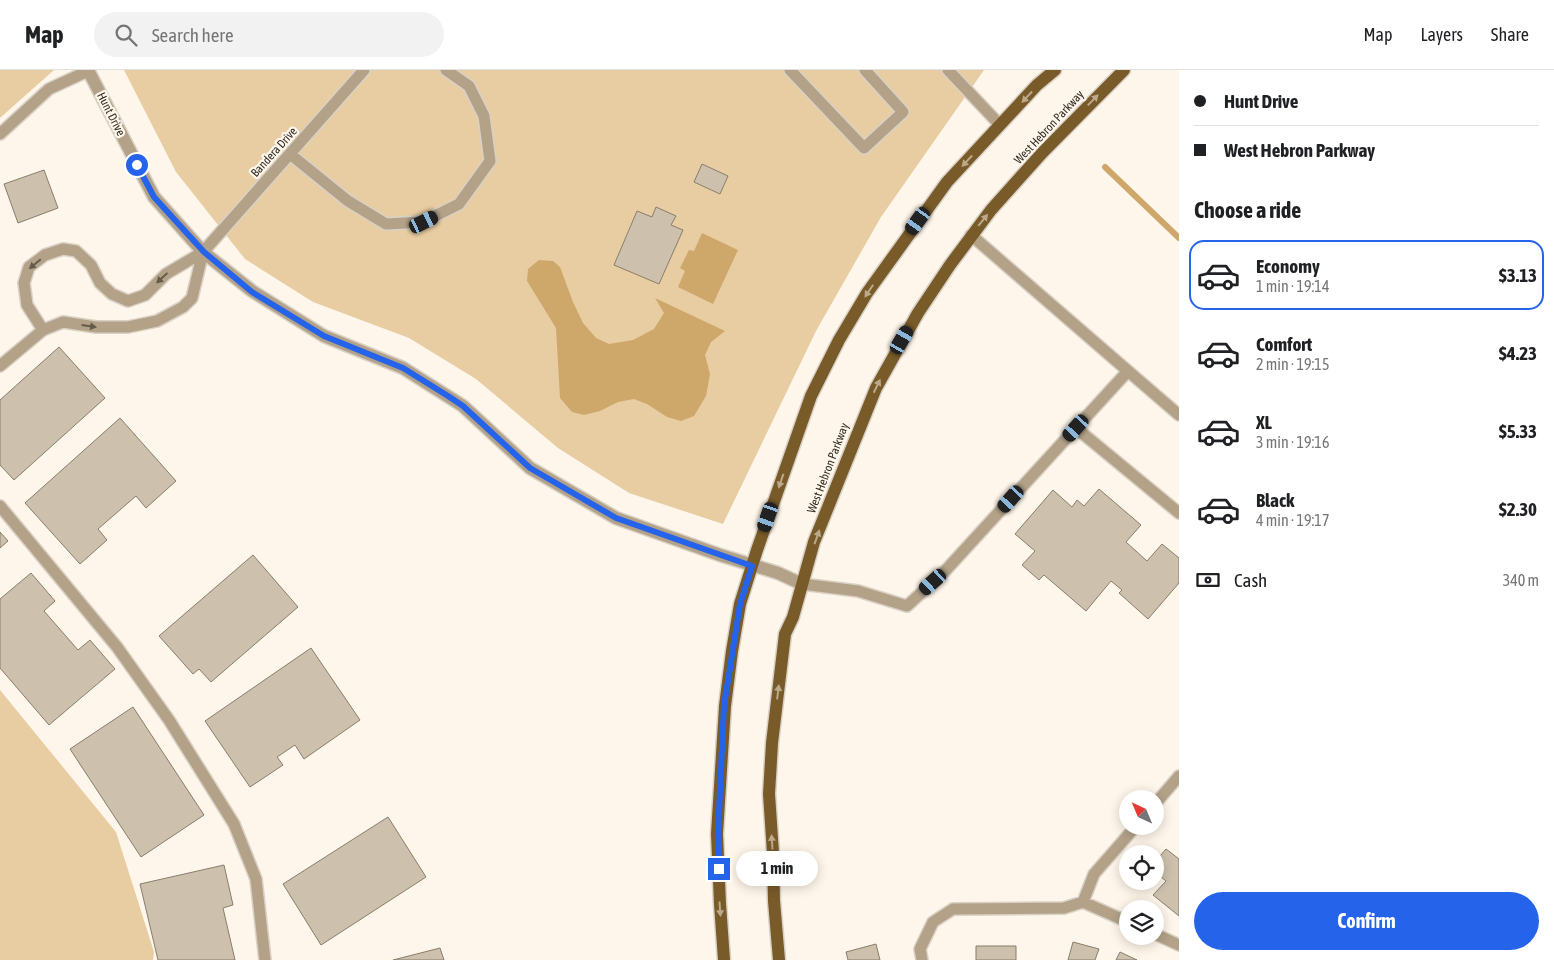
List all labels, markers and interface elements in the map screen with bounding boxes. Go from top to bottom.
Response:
search box [94,12,444,57]
text: Map [25,21,64,48]
icon: search [112,21,140,49]
text: Search here [152,24,234,46]
text: Map [1363,24,1392,45]
text: Layers [1420,24,1463,45]
text: Share [1491,24,1529,45]
street label: West Hebron Parkway [1011,87,1087,167]
street label: Hunt Drive [94,90,128,138]
one-way arrow [1021,90,1032,103]
text: Hunt Drive [1224,90,1298,112]
one-way arrow [1087,95,1099,107]
street label: Bandera Drive [248,124,300,180]
text: West Hebron Parkway [1224,139,1375,161]
route start [126,154,148,176]
one-way arrow [961,155,973,167]
text: Choose a ride [1194,197,1301,223]
car [903,204,932,238]
car [407,209,440,235]
one-way arrow [978,214,989,227]
icon: car [1196,253,1241,298]
text: Economy [1256,255,1320,277]
one-way arrow [28,258,41,269]
text: $3.13 [1499,264,1537,286]
one-way arrow [157,272,169,284]
text: 1 min · 19:14 [1256,277,1329,295]
one-way arrow [864,284,874,297]
one-way arrow [82,322,98,330]
car [888,323,915,357]
icon: car [1196,331,1241,376]
text: Comfort [1256,333,1312,355]
text: $4.23 [1499,342,1537,364]
text: 2 min · 19:15 [1256,355,1329,373]
one-way arrow [873,379,881,394]
icon: car [1196,409,1241,454]
text: XL [1256,411,1272,433]
car [1060,412,1091,444]
text: $5.33 [1499,420,1537,442]
street label: West Hebron Parkway [804,421,852,515]
text: 3 min · 19:16 [1256,433,1329,451]
one-way arrow [777,473,784,488]
car [995,483,1026,515]
icon: car [1196,487,1241,532]
text: Black [1256,489,1294,511]
text: $2.30 [1499,498,1537,520]
car [756,500,779,534]
text: 4 min · 19:17 [1256,511,1329,529]
one-way arrow [813,530,821,544]
car [916,566,949,598]
icon: cash [1194,566,1222,594]
text: Cash [1234,569,1267,591]
text: 340 m [1503,571,1539,589]
one-way arrow [774,683,782,699]
north arrow [1119,790,1164,835]
map controls [1119,790,1164,945]
one-way arrow [767,833,775,849]
button: locate [1119,845,1164,890]
callout: 1 min [736,852,819,886]
route end [708,858,730,880]
text: 1 min [761,859,793,877]
button: Confirm [1194,892,1539,950]
button: layers [1119,900,1164,945]
one-way arrow [717,901,725,917]

